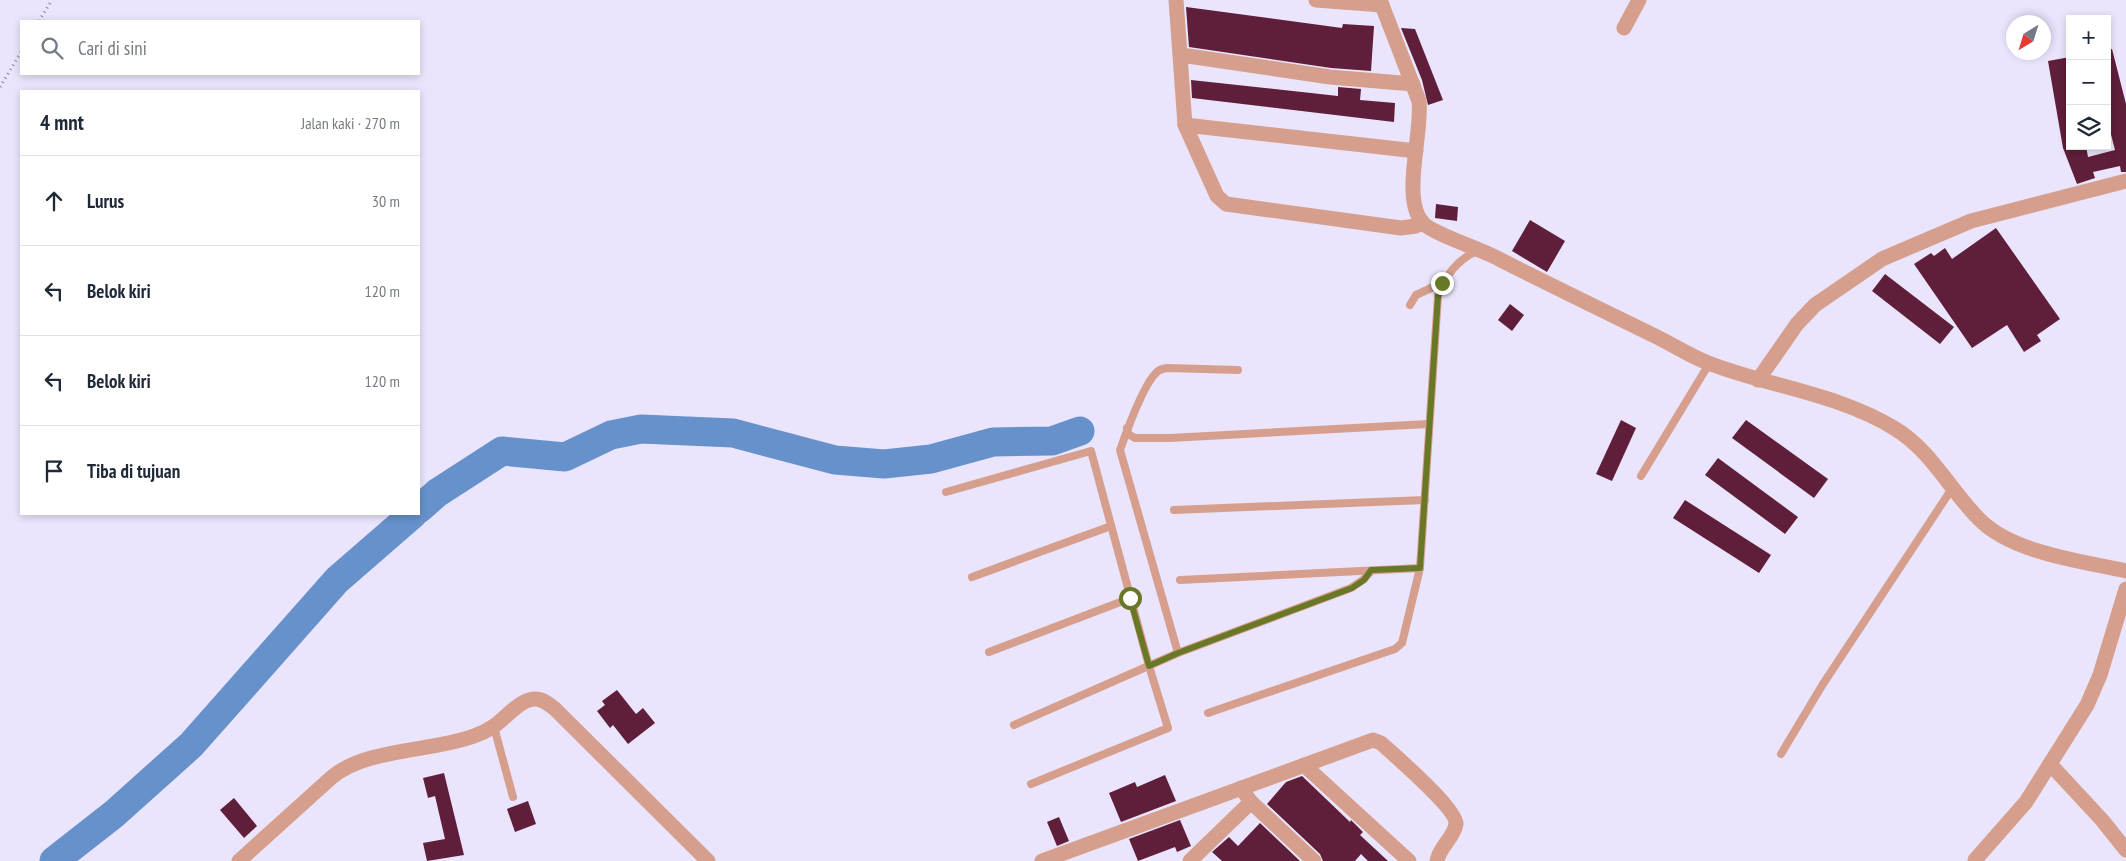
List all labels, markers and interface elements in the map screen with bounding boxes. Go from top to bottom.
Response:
north arrow [2006,15,2051,60]
map controls [2066,15,2111,150]
button: + [2066,15,2111,60]
search box [20,20,420,75]
icon: search [38,34,66,62]
text: Cari di sini [78,36,147,60]
button: − [2066,60,2111,105]
button: layers [2066,105,2111,150]
text: 4 mnt [40,109,84,136]
text: Jalan kaki · 270 m [301,113,400,133]
icon: ahead [40,187,68,215]
text: Lurus [87,189,124,213]
text: 30 m [372,191,400,211]
route end [1431,272,1454,295]
icon: left [40,277,68,305]
text: Belok kiri [87,279,151,303]
text: 120 m [365,281,400,301]
icon: left [40,367,68,395]
text: Belok kiri [87,369,151,393]
text: 120 m [365,371,400,391]
icon: arrive [40,457,68,485]
text: Tiba di tujuan [87,459,180,483]
route start [1119,587,1142,610]

